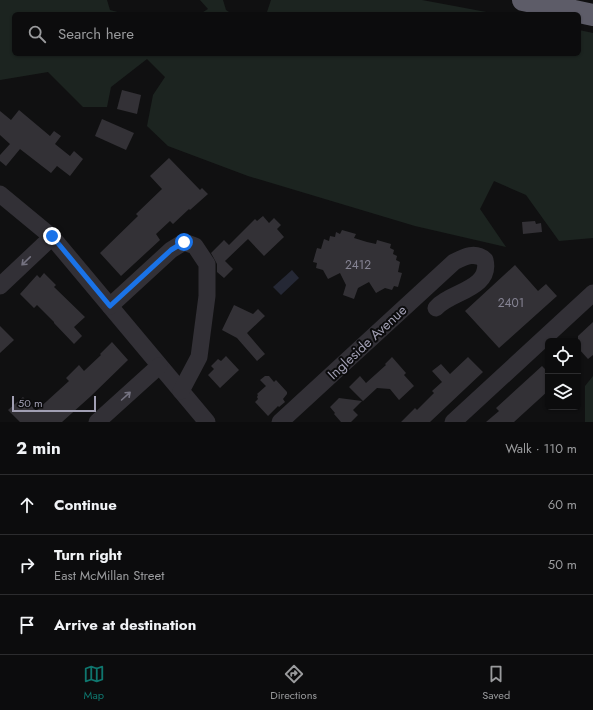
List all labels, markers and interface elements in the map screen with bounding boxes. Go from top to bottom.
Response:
search box [12,12,581,56]
icon: search [26,23,48,45]
text: Search here [58,23,134,45]
route end [43,227,61,245]
route start [175,233,193,251]
one-way arrow [21,256,31,266]
house number: 2412 [345,256,371,274]
house number: 2401 [498,294,524,312]
street label: Ingleside Avenue [323,300,411,384]
map controls [545,338,581,410]
button: locate [545,338,581,374]
button: layers [545,374,581,410]
one-way arrow [121,391,131,400]
scale bar [12,394,96,413]
text: 50 m [18,395,43,411]
text: 2 min [16,436,61,460]
text: Walk · 110 m [505,439,577,458]
icon: ahead [16,494,38,516]
text: Continue [54,494,117,516]
text: 60 m [548,495,577,514]
text: Turn right [54,544,122,566]
icon: right [16,554,38,576]
text: 50 m [548,555,577,574]
text: East McMillan Street [54,566,164,585]
icon: arrive [16,614,38,636]
text: Arrive at destination [54,614,196,636]
tab: Map [83,663,105,703]
tab: Directions [270,663,317,703]
tab: Saved [482,663,510,703]

